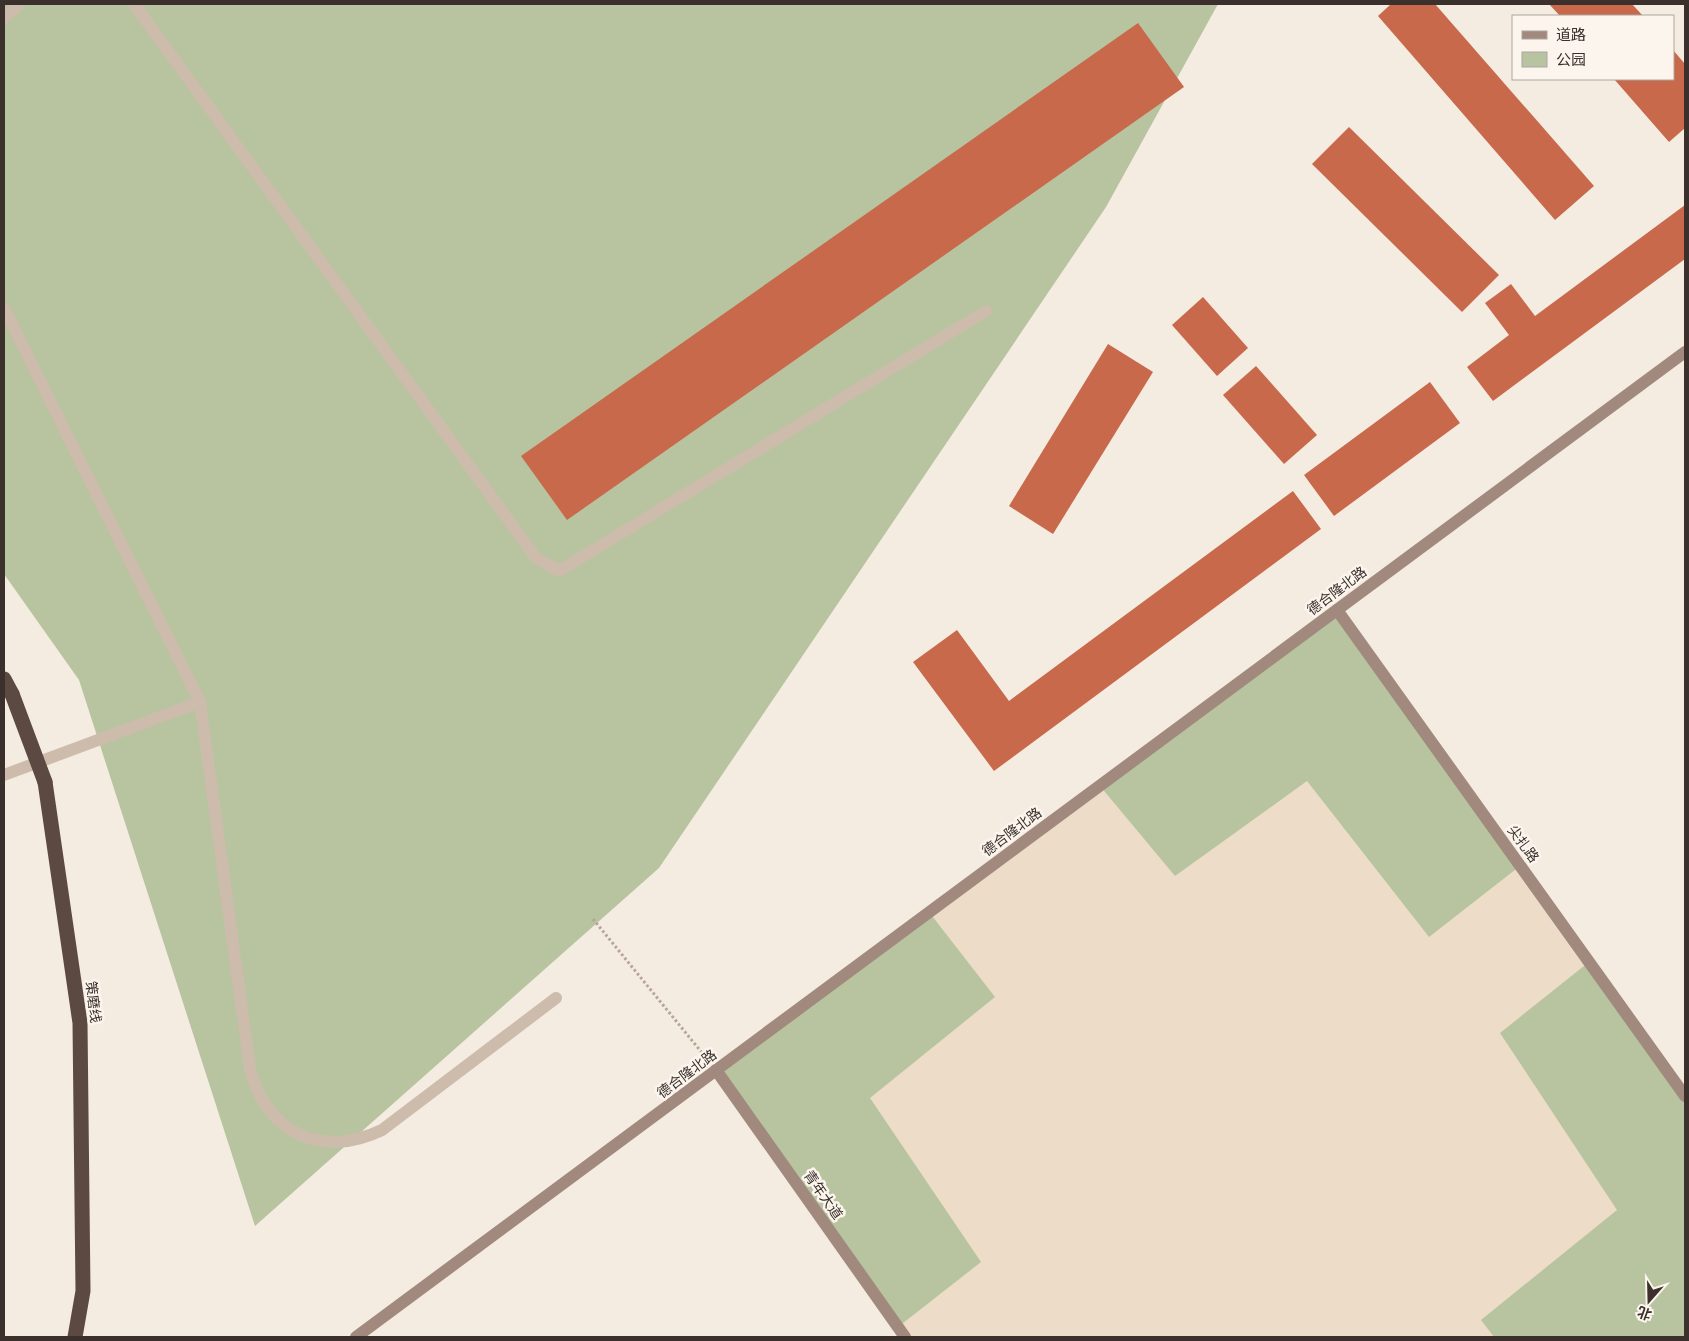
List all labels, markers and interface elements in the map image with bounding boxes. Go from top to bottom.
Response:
legend [1512,15,1674,80]
text: 道路 [1556,26,1586,44]
text: 公园 [1556,51,1586,69]
street label: 德合隆北路 [1304,563,1370,619]
street label: 德合隆北路 [979,804,1045,860]
street label: 尖扎路 [1504,822,1542,866]
street label: 策磨线 [82,980,104,1024]
street label: 德合隆北路 [654,1046,720,1102]
street label: 青年大道 [800,1167,846,1223]
north arrow [1624,1276,1674,1326]
text: 北 [1635,1302,1654,1323]

